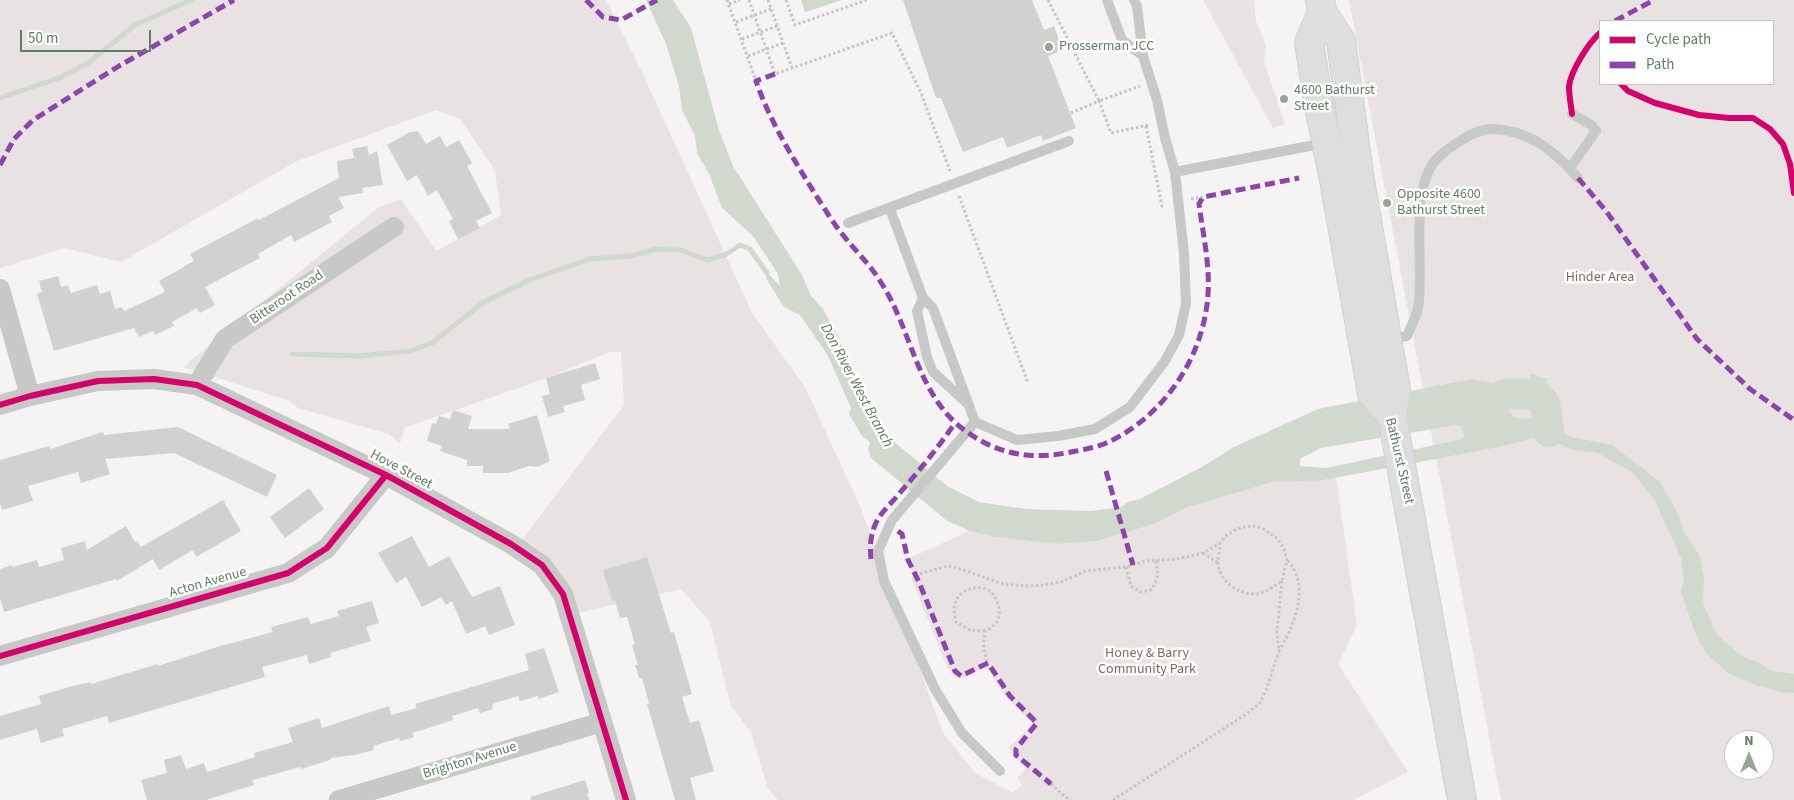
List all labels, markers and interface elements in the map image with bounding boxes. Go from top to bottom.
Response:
scale bar [22,20,154,52]
legend [1599,20,1774,85]
text: 50 m [28,28,58,49]
text: Cycle path [1646,29,1711,50]
place label: Prosserman JCC [1059,39,1154,55]
marker: Prosserman JCC [1043,41,1055,53]
text: Path [1646,54,1674,75]
place label: 4600 Bathurst Street [1294,83,1375,115]
marker: 4600 Bathurst Street [1278,93,1290,105]
place label: Opposite 4600 Bathurst Street [1397,187,1485,220]
marker: Opposite 4600 Bathurst Street [1381,197,1393,209]
street label: Bitteroot Road [247,267,327,329]
park label: Hinder Area [1566,270,1634,286]
water label: Don River West Branch [816,321,896,451]
street label: Bathurst Street [1381,416,1417,506]
street label: Hove Street [367,447,435,493]
street label: Acton Avenue [167,564,249,602]
park label: Honey & Barry Community Park [1098,646,1196,679]
north arrow [1724,730,1774,780]
text: N [1744,731,1754,751]
street label: Brighton Avenue [421,739,519,783]

